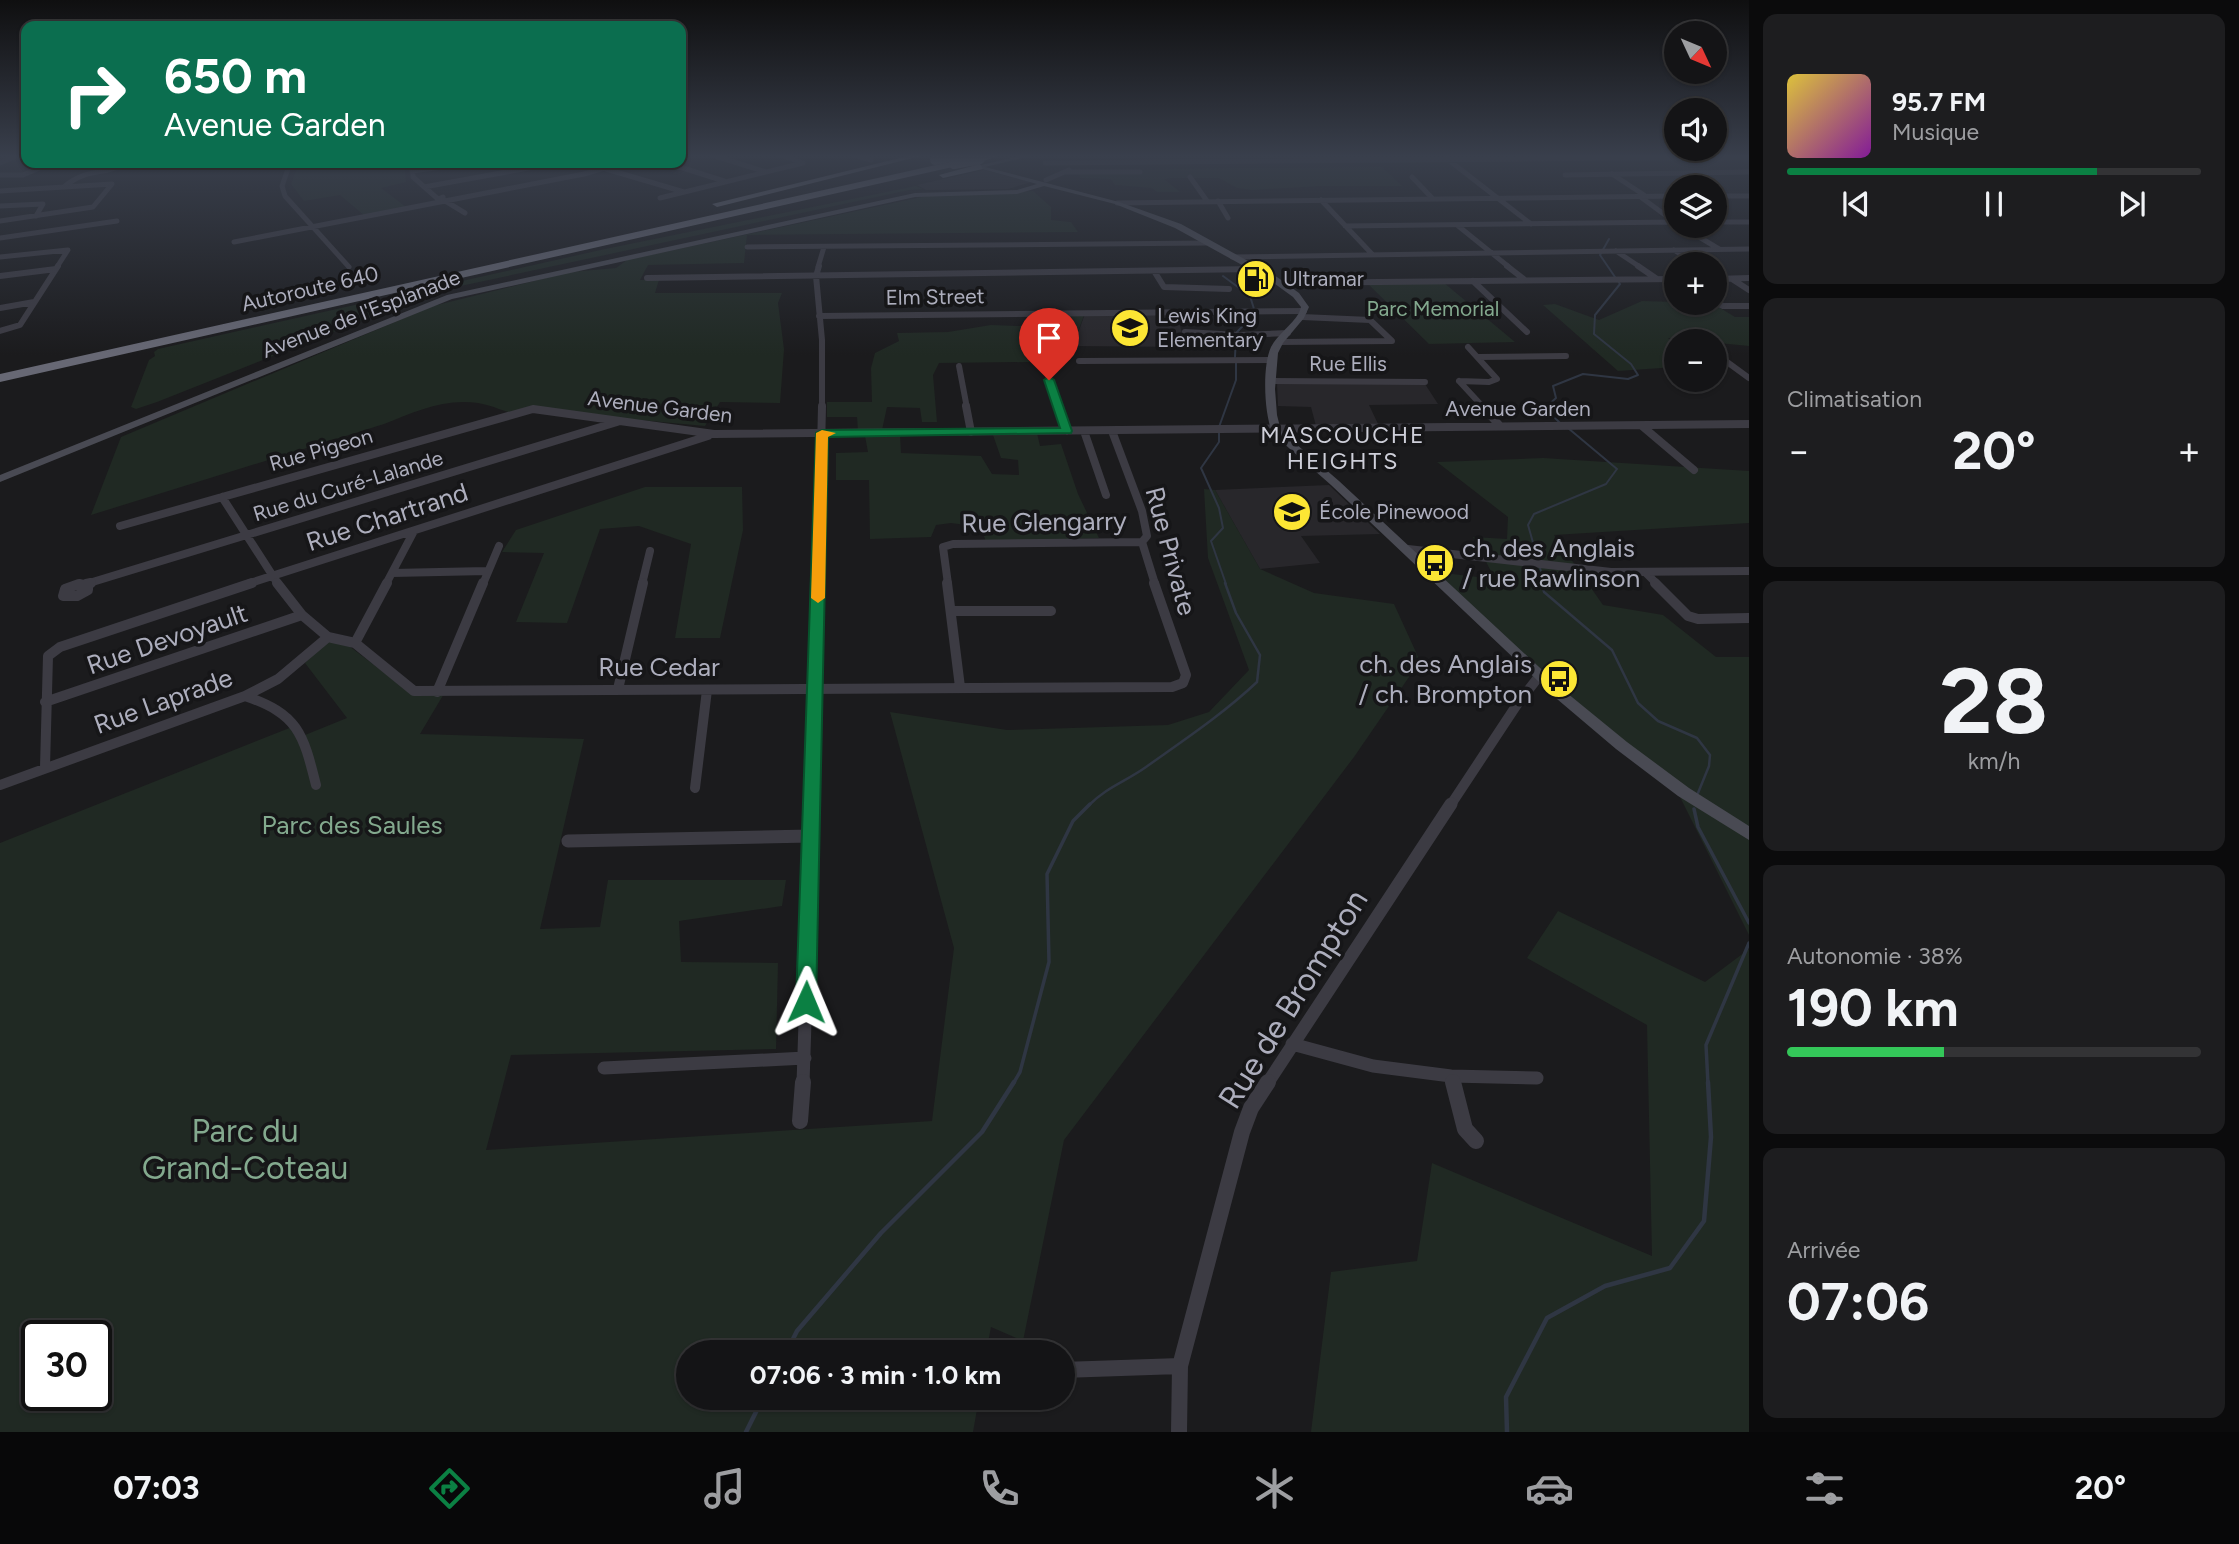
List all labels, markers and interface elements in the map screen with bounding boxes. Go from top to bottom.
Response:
north arrow [1664,21,1727,84]
map controls [1664,21,1727,392]
text: 650 m [164,46,307,105]
icon: right [49,49,140,140]
text: 95.7 FM [1892,86,1986,118]
button: sound [1664,98,1727,161]
text: Avenue Garden [164,106,386,144]
text: Musique [1892,118,1979,146]
button: layers [1664,175,1727,238]
icon: previous [1837,185,1875,223]
icon: pause [1975,185,2013,223]
icon: next [2113,185,2151,223]
button: + [1664,252,1727,315]
fuel station icon: Ultramar [1235,258,1277,300]
street label: Autoroute 640 [239,261,381,316]
street label: Avenue de l'Esplanade [258,264,463,363]
place label: Ultramar [1283,266,1364,291]
street label: Elm Street [885,283,985,310]
park label: Parc Memorial [1367,296,1499,321]
place label: Lewis King Elementary [1157,303,1263,352]
school or university icon: Lewis King Elementary [1109,307,1151,349]
pin [1019,308,1079,380]
icon: arrive [1030,319,1068,357]
button: − [1664,329,1727,392]
street label: Rue Ellis [1309,351,1387,376]
street label: Avenue Garden [586,385,734,428]
text: Climatisation [1787,385,1922,413]
street label: Avenue Garden [1445,396,1591,421]
text: 20° [1952,420,2036,482]
district label: MASCOUCHE HEIGHTS [1260,421,1426,475]
street label: Rue Pigeon [266,423,375,476]
text: − [1787,428,1811,474]
text: + [2177,428,2201,474]
street label: Rue du Curé-Lalande [250,445,446,526]
street label: Rue Chartrand [302,476,472,558]
street label: Rue Private [1139,483,1203,619]
school or university icon: École Pinewood [1271,491,1313,533]
place label: École Pinewood [1319,499,1469,524]
street label: Rue Glengarry [961,505,1127,539]
place label: ch. des Anglais / rue Rawlinson [1462,532,1640,594]
bus stop icon: ch. des Anglais / rue Rawlinson [1414,542,1456,584]
street label: Rue Devoyault [82,597,252,681]
text: 28 [1940,647,2048,756]
place label: ch. des Anglais / ch. Brompton [1358,648,1532,710]
street label: Rue Cedar [598,651,720,683]
bus stop icon: ch. des Anglais / ch. Brompton [1538,658,1580,700]
street label: Rue Laprade [89,661,237,741]
text: km/h [1968,747,2020,775]
park label: Parc des Saules [261,809,443,841]
street label: Rue de Brompton [1210,883,1376,1115]
text: Autonomie · 38% [1787,942,1963,970]
position arrow [769,965,843,1039]
text: 190 km [1787,977,1959,1039]
park label: Parc du Grand-Coteau [142,1112,348,1187]
text: Arrivée [1787,1236,1860,1264]
text: 07:06 [1787,1271,1929,1333]
speed limit sign: 30 [21,1320,112,1411]
text: 07:06 · 3 min · 1.0 km [750,1359,1001,1391]
icon: directions [425,1464,474,1513]
icon: music [700,1464,749,1513]
icon: phone [975,1464,1024,1513]
icon: climate [1250,1464,1299,1513]
icon: car [1525,1464,1574,1513]
icon: filters [1800,1464,1849,1513]
text: 07:03 [113,1469,200,1507]
text: 20° [2075,1469,2126,1507]

